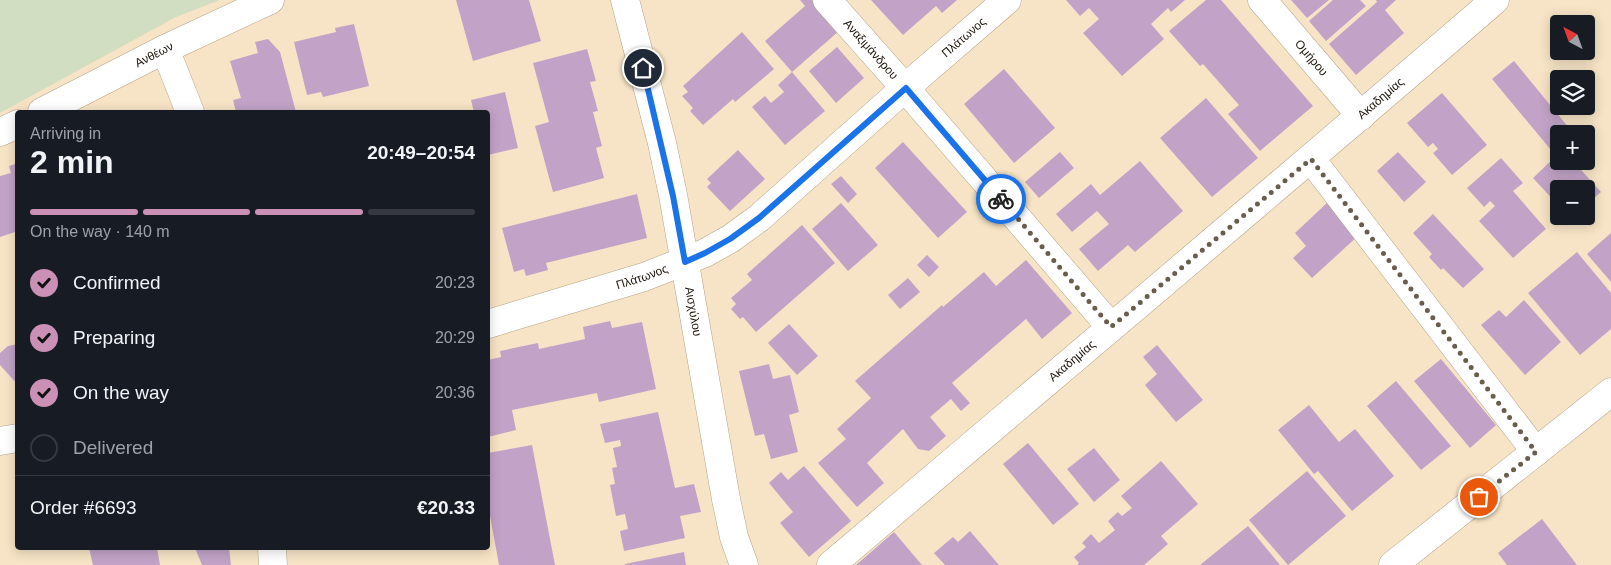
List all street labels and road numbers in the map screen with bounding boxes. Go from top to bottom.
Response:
street label: Πλάτωνος [939,14,989,60]
street label: Αναξιμάνδρου [841,17,901,82]
street label: Ομήρου [1292,37,1331,79]
street label: Ανθέων [133,39,176,70]
street label: Ακαδημίας [1355,75,1407,122]
street label: Πλάτωνος [614,261,670,292]
street label: Αισχύλου [682,286,704,337]
street label: Ακαδημίας [1046,337,1098,384]

